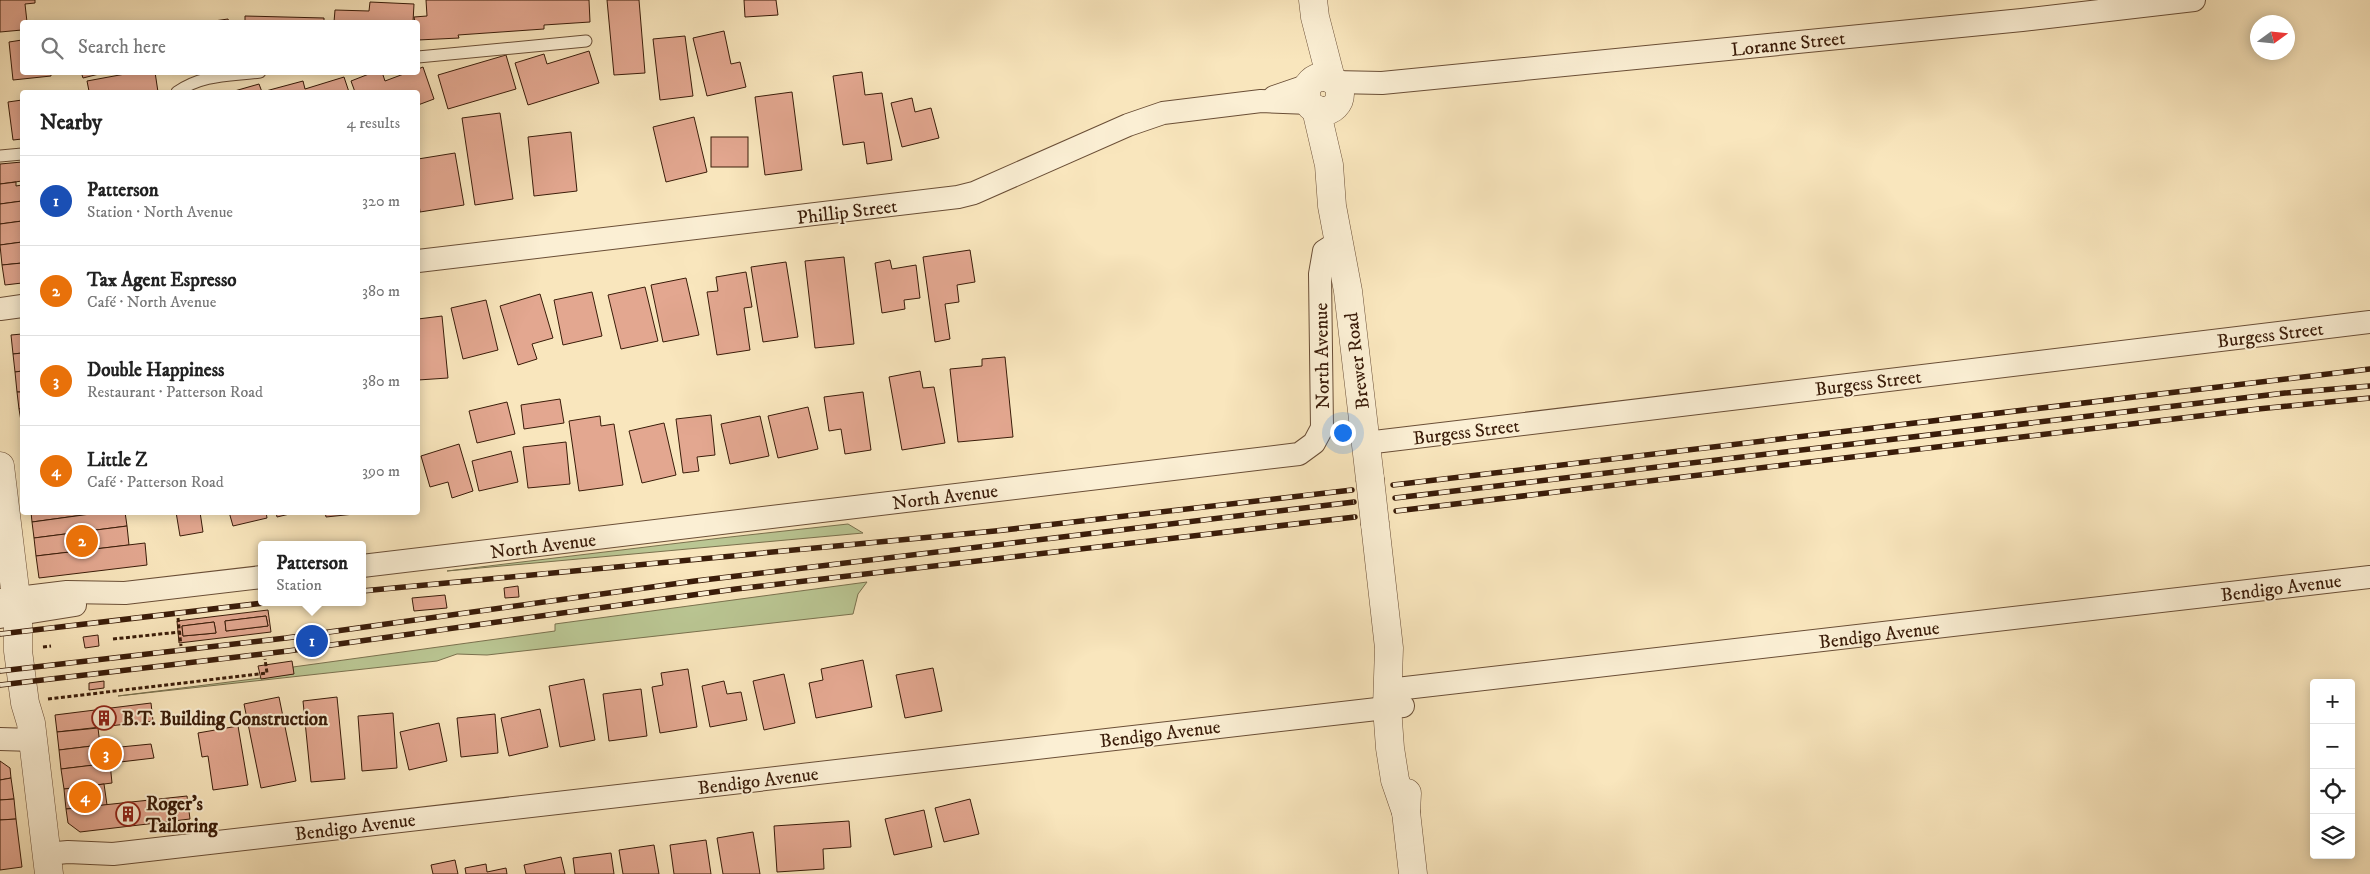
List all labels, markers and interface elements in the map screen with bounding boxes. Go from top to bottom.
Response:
north arrow [2250,15,2295,60]
search box [20,20,420,75]
street label: Loranne Street [1730,27,1846,62]
icon: search [38,34,66,62]
text: Search here [78,36,166,59]
text: Nearby [40,110,102,136]
text: 4 results [347,113,400,133]
text: Patterson [87,179,159,202]
text: 1 [53,191,59,211]
text: 320 m [362,191,400,211]
street label: Phillip Street [796,195,899,230]
text: Station · North Avenue [87,202,233,222]
text: Tax Agent Espresso [87,269,237,292]
text: 2 [52,281,60,301]
text: 380 m [362,281,400,301]
text: Café · North Avenue [87,292,216,312]
street label: North Avenue [1310,302,1335,409]
street label: Brewer Road [1340,311,1375,411]
street label: Burgess Street [2216,318,2325,353]
text: Double Happiness [87,359,224,382]
street label: Burgess Street [1814,366,1923,401]
text: 3 [53,371,59,391]
text: 380 m [362,371,400,391]
text: Restaurant · Patterson Road [87,382,263,402]
street label: Burgess Street [1412,415,1521,450]
your location [1330,420,1356,446]
text: Little Z [87,449,147,472]
text: 4 [51,461,61,481]
text: 390 m [362,461,400,481]
text: Café · Patterson Road [87,472,224,492]
street label: North Avenue [891,480,999,515]
pin: 2 [66,522,98,560]
street label: North Avenue [489,529,597,564]
popup [258,541,366,606]
text: Patterson [276,552,348,575]
street label: Bendigo Avenue [2219,570,2343,607]
text: Station [276,575,322,595]
street label: Bendigo Avenue [1817,617,1941,654]
pin: 1 [296,622,328,660]
map controls [2310,679,2355,859]
button: + [2310,679,2355,724]
building icon: B.T. Building Construction [91,705,117,731]
place label: B.T. Building Construction [122,708,329,731]
street label: Bendigo Avenue [1098,716,1222,753]
button: − [2310,724,2355,769]
pin: 3 [90,735,122,773]
street label: Bendigo Avenue [696,763,820,800]
button: locate [2310,769,2355,814]
pin: 4 [69,778,101,816]
place label: Roger's Tailoring [145,793,218,838]
building icon: Roger's Tailoring [115,801,141,827]
street label: Bendigo Avenue [293,809,417,846]
button: layers [2310,814,2355,859]

